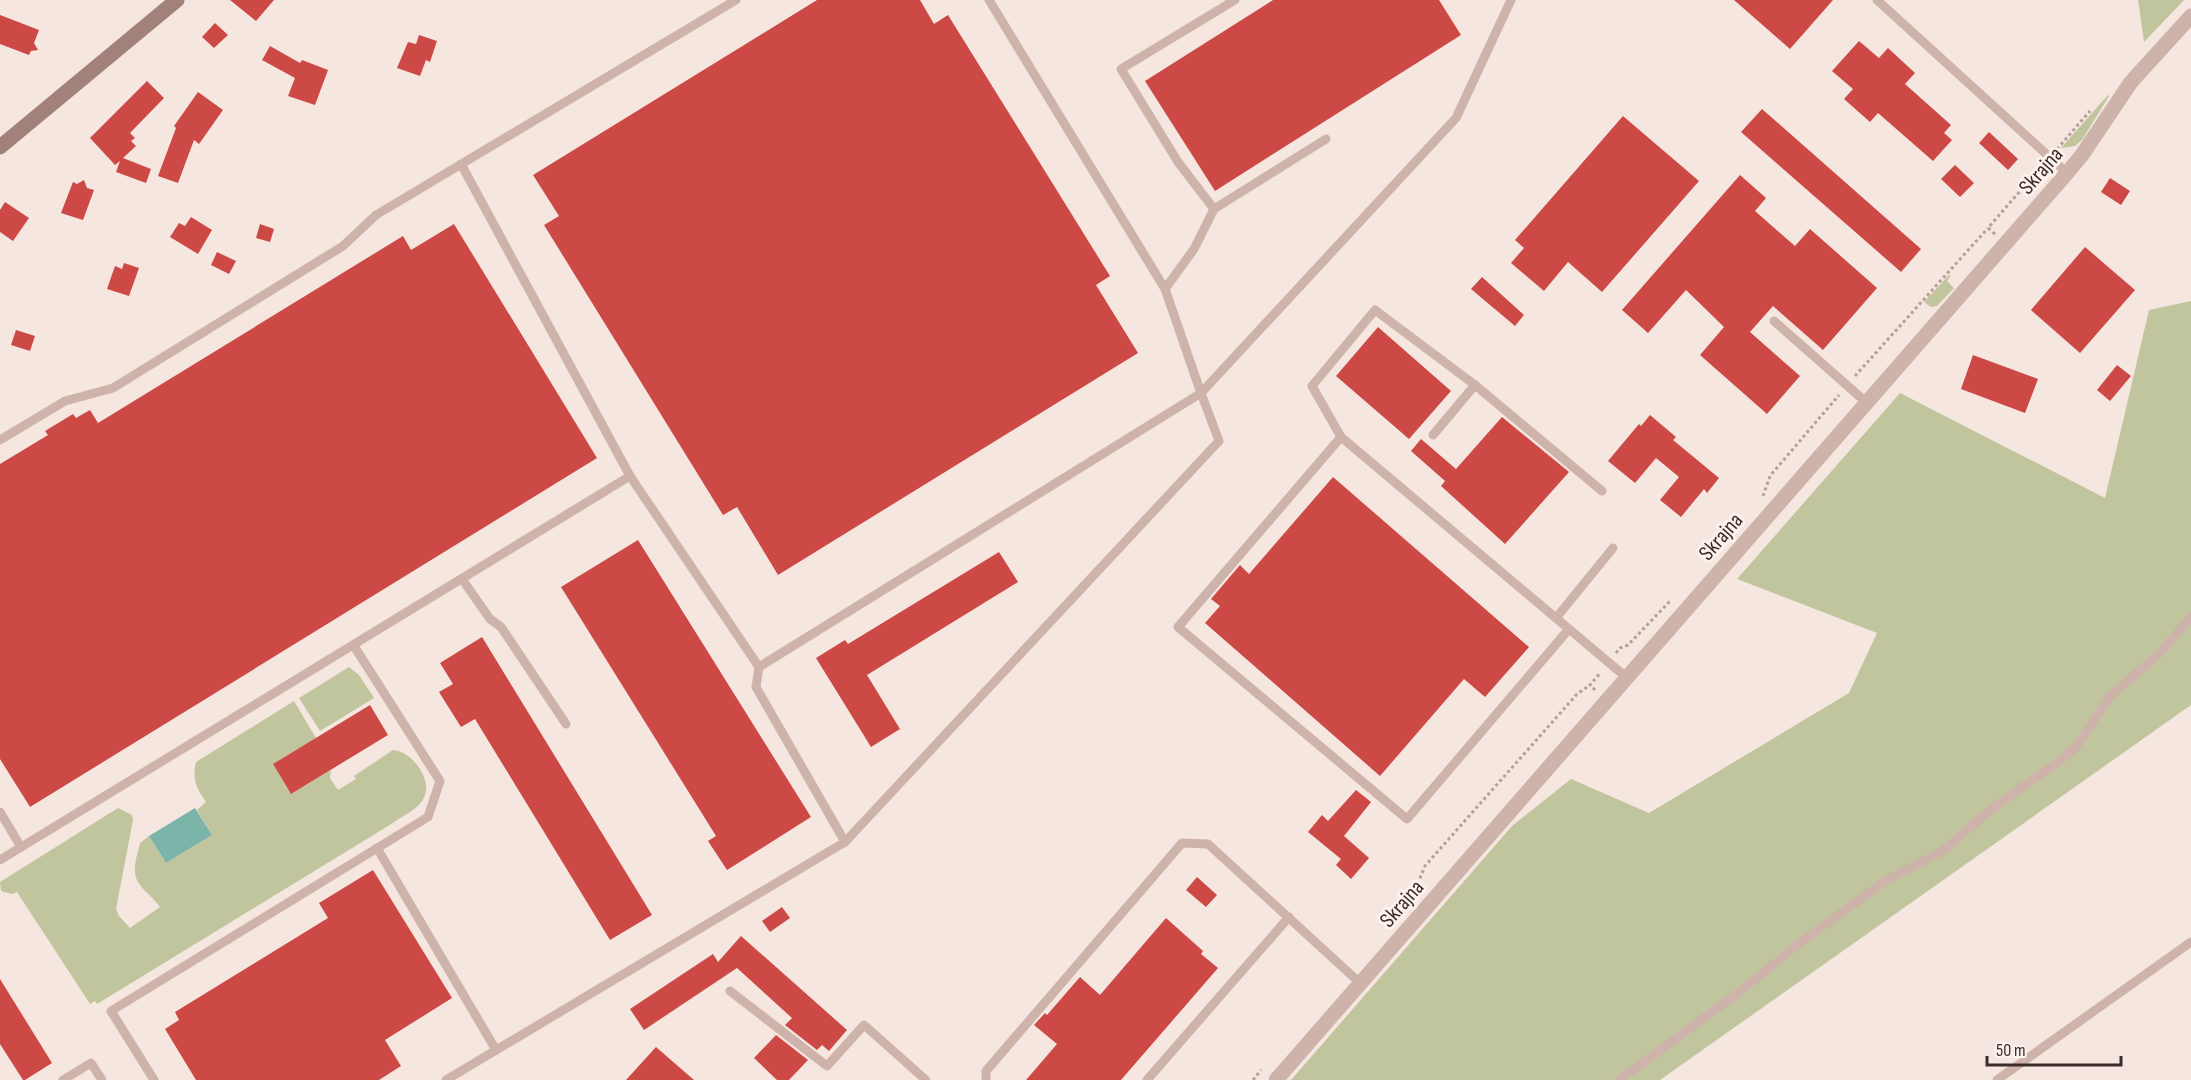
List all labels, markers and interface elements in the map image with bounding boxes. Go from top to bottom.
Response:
street label: Skrajna [2013,142,2069,200]
street label: Skrajna [1693,508,1749,566]
street label: Skrajna [1374,875,1430,933]
scale bar [1987,1029,2120,1067]
text: 50 m [1996,1040,2026,1061]

